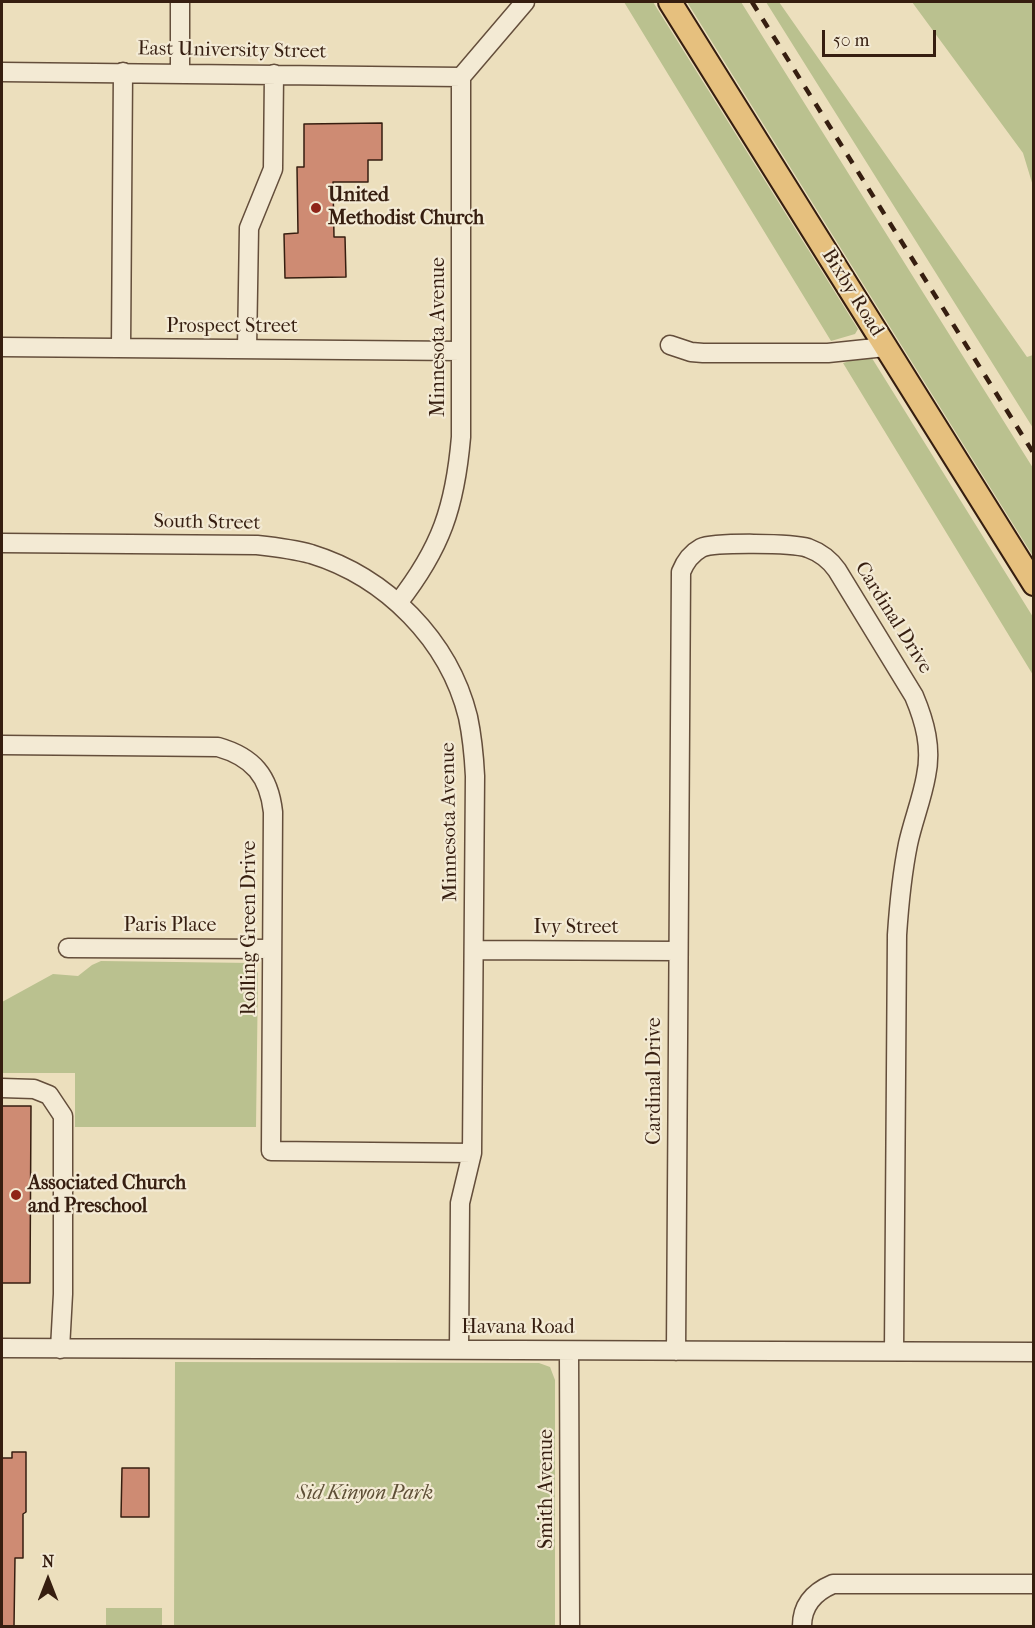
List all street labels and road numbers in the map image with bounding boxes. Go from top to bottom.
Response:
street label: East University Street [137,37,327,65]
street label: Bixby Road [816,245,888,341]
street label: Minnesota Avenue [427,257,451,417]
street label: Prospect Street [166,315,298,339]
street label: South Street [153,510,261,536]
street label: Cardinal Drive [849,558,937,678]
street label: Minnesota Avenue [437,742,463,902]
street label: Rolling Green Drive [238,841,262,1015]
street label: Paris Place [124,914,216,938]
street label: Ivy Street [533,916,619,940]
street label: Cardinal Drive [643,1017,667,1145]
street label: Havana Road [461,1316,575,1340]
street label: Smith Avenue [535,1429,559,1549]

